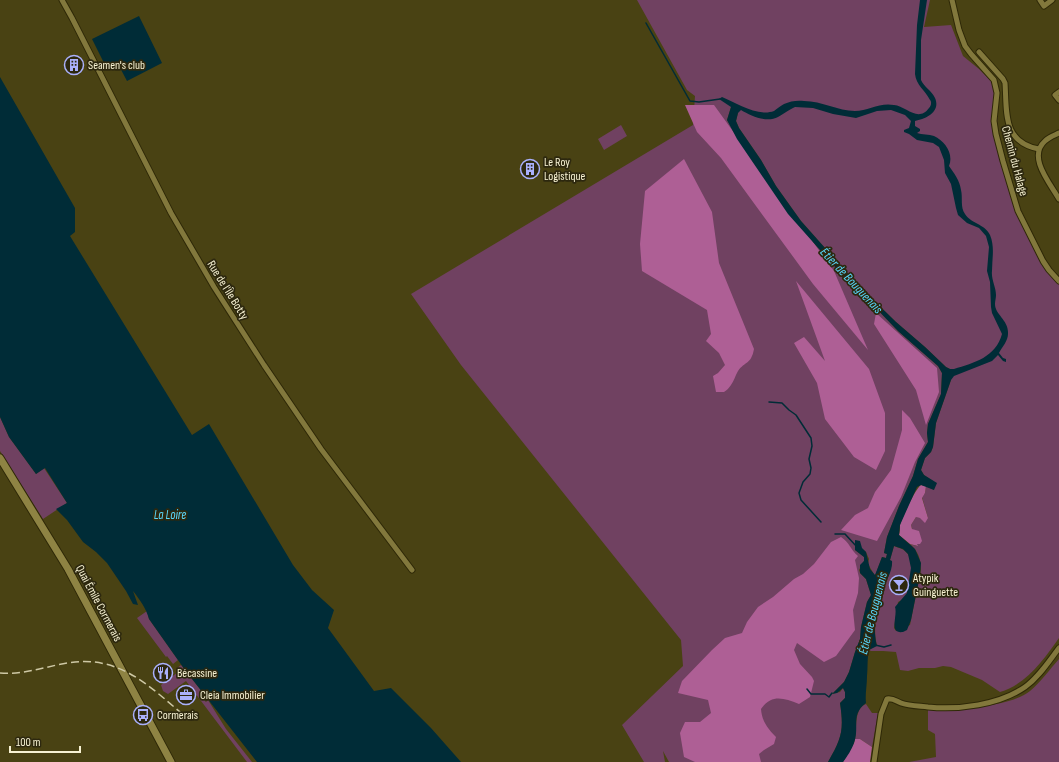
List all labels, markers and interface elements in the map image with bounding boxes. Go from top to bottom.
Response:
building icon: Seamen's club [63,54,85,76]
place label: Seamen's club [88,58,145,73]
street label: Chemin du Halage [998,124,1031,198]
place label: Le Roy Logistique [544,155,585,184]
building icon: Le Roy Logistique [519,158,541,180]
water label: Étier de Bouguenais [817,244,886,317]
street label: Rue de l'Île Botty [204,258,252,323]
water label: La Loire [154,507,186,523]
street label: Quai Émile Cormerais [72,562,125,644]
water label: Étier de Bouguenais [855,570,891,656]
place label: Atypik Guinguette [912,571,958,600]
bar icon: Atypik Guinguette [888,574,910,596]
restaurant icon: Bécassine [152,662,174,684]
place label: Bécassine [177,666,217,681]
office icon: Cleia Immobilier [175,684,197,706]
place label: Cleia Immobilier [200,688,265,703]
bus stop icon: Cormerais [132,704,154,726]
place label: Cormerais [157,708,198,723]
scale bar [10,728,80,754]
text: 100 m [16,735,41,750]

